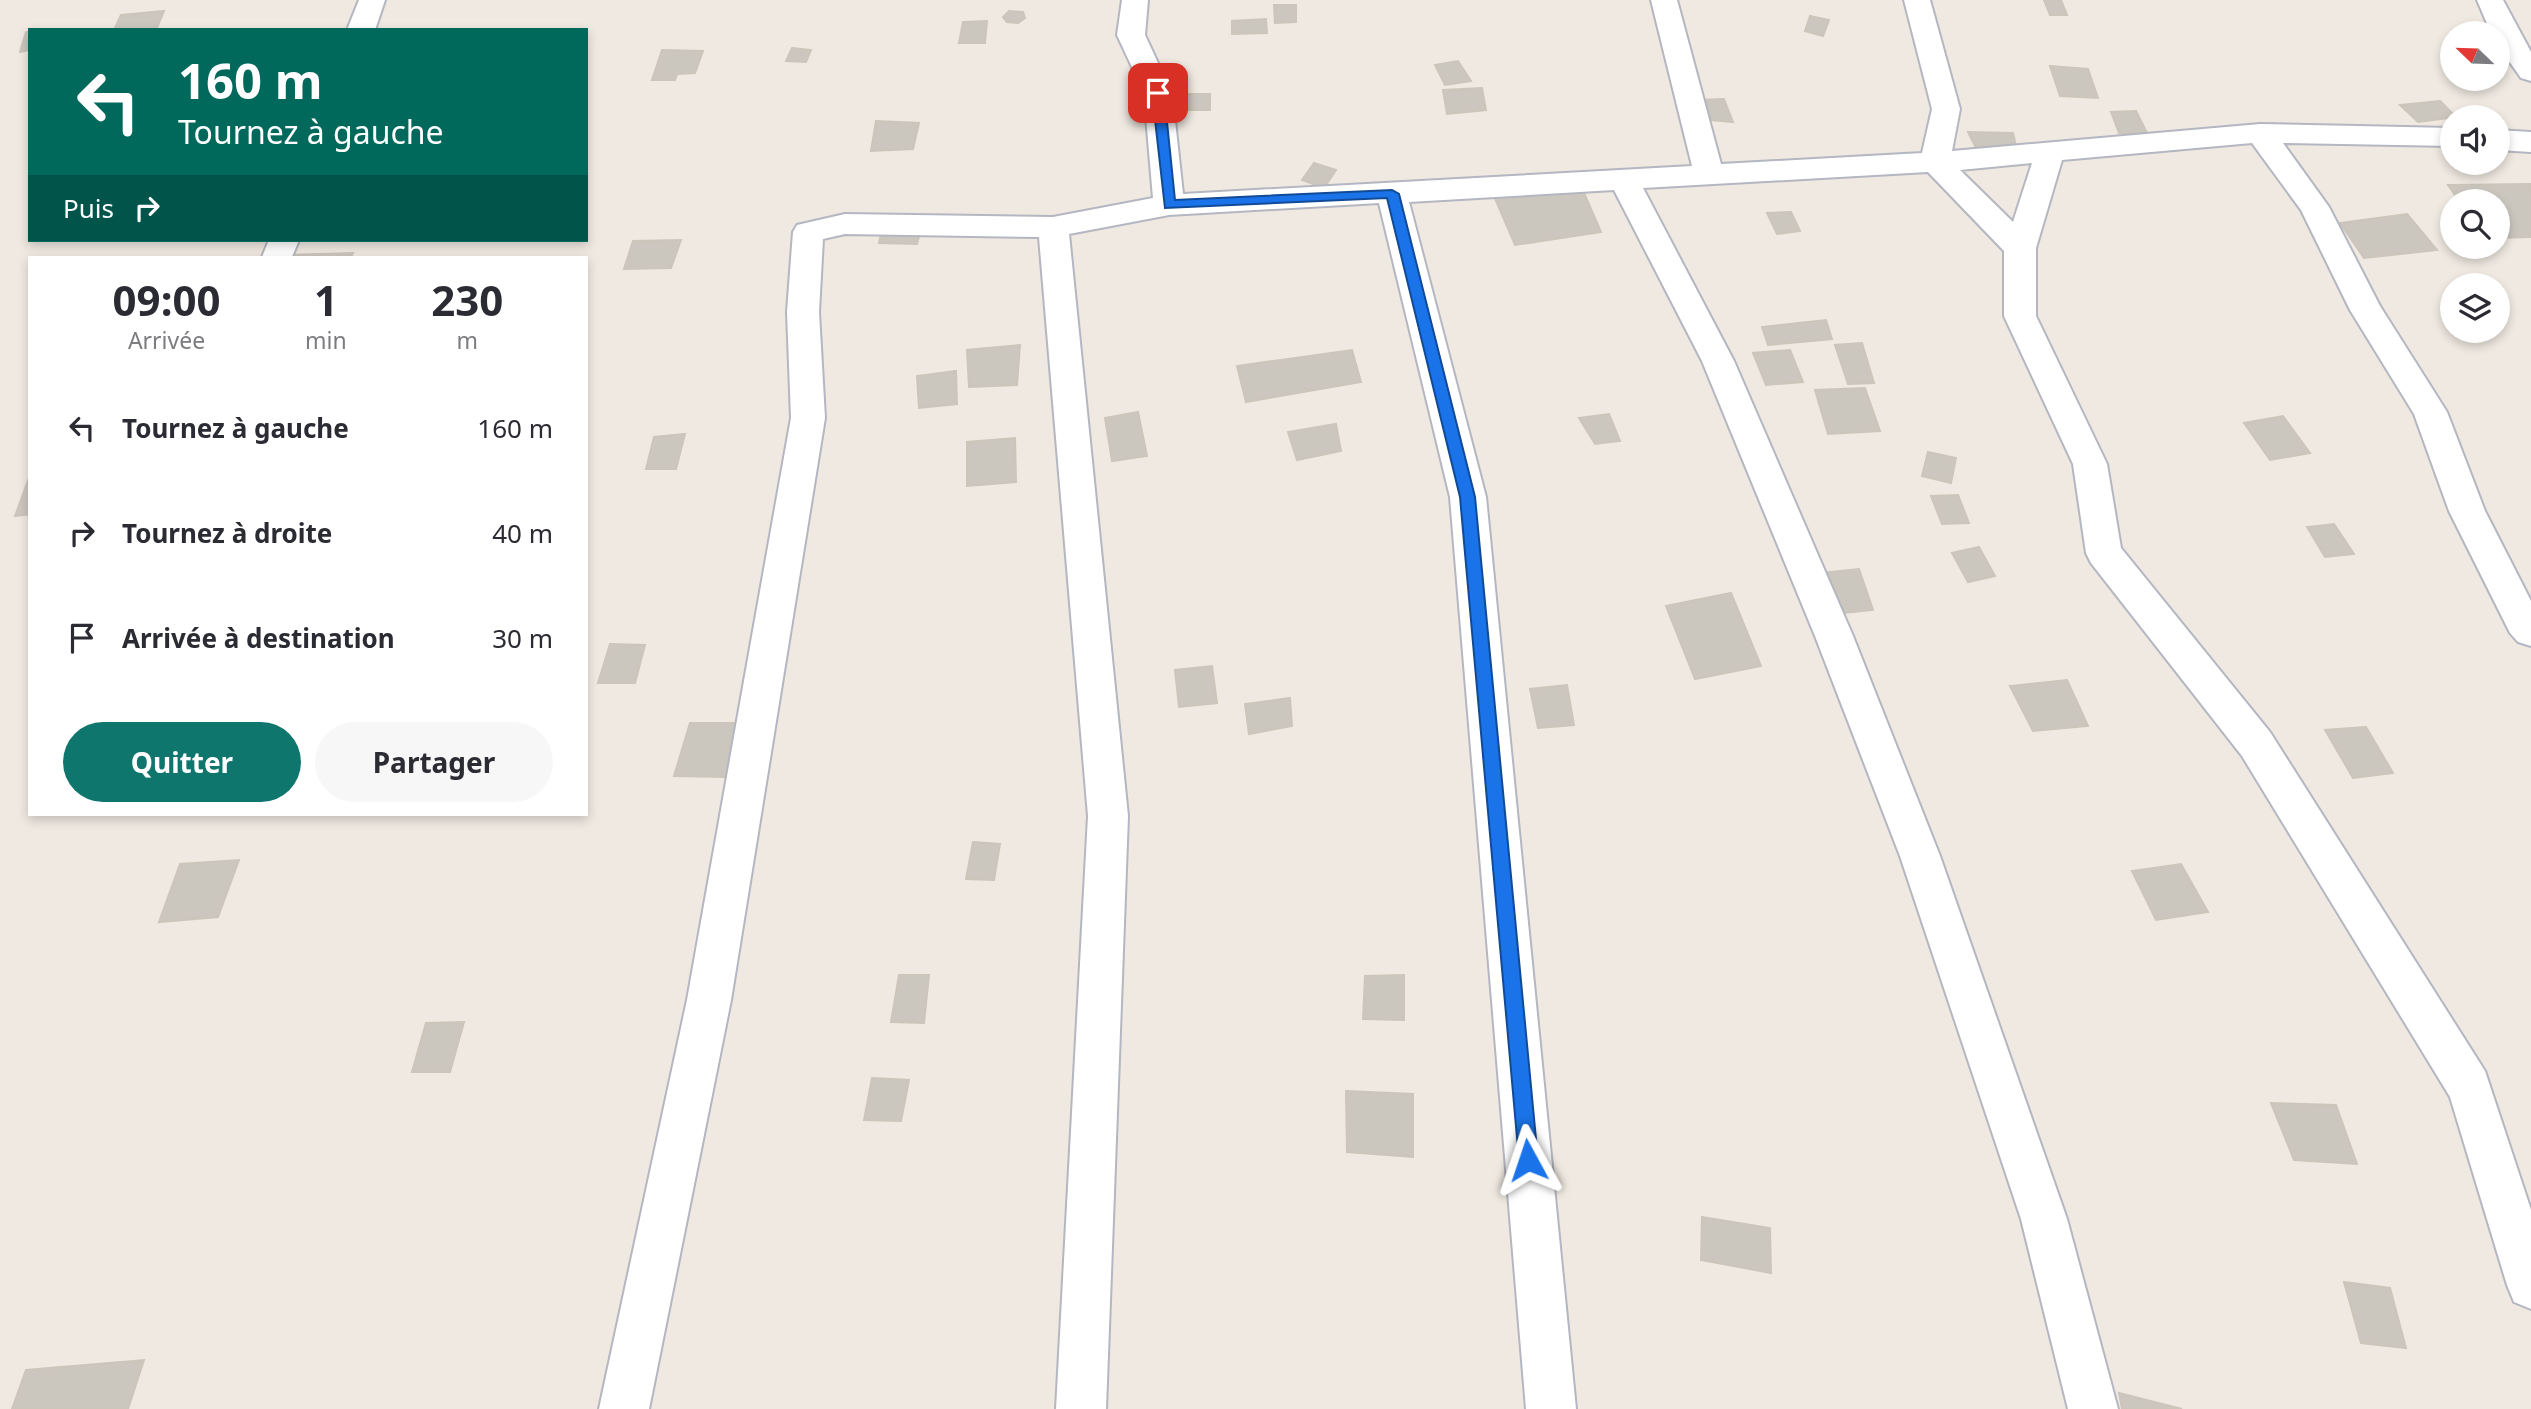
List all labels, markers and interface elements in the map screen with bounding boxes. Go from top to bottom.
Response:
north arrow [2440,21,2510,91]
map controls [2440,21,2510,343]
text: 160 m [178,47,323,113]
icon: left [63,56,154,147]
pin [1128,63,1188,123]
icon: arrive [1139,74,1177,112]
button: sound [2440,105,2510,175]
text: Tournez à gauche [178,110,444,153]
icon: right [128,189,166,227]
button: search [2440,189,2510,259]
text: Puis [63,190,114,226]
text: 09:00 [113,271,220,328]
text: 1 [314,271,338,328]
text: 230 [431,271,503,328]
button: layers [2440,273,2510,343]
text: Arrivée [128,324,205,356]
text: min [305,324,347,356]
text: m [457,324,478,356]
icon: left [63,409,101,447]
text: Tournez à gauche [122,410,349,446]
text: 160 m [477,410,553,446]
icon: right [63,514,101,552]
text: Tournez à droite [122,515,332,551]
text: 40 m [492,515,553,551]
icon: arrive [63,619,101,657]
text: Arrivée à destination [122,620,395,656]
text: 30 m [492,620,553,656]
button: Quitter [63,722,301,802]
button: Partager [315,722,553,802]
position arrow [1491,1123,1565,1197]

